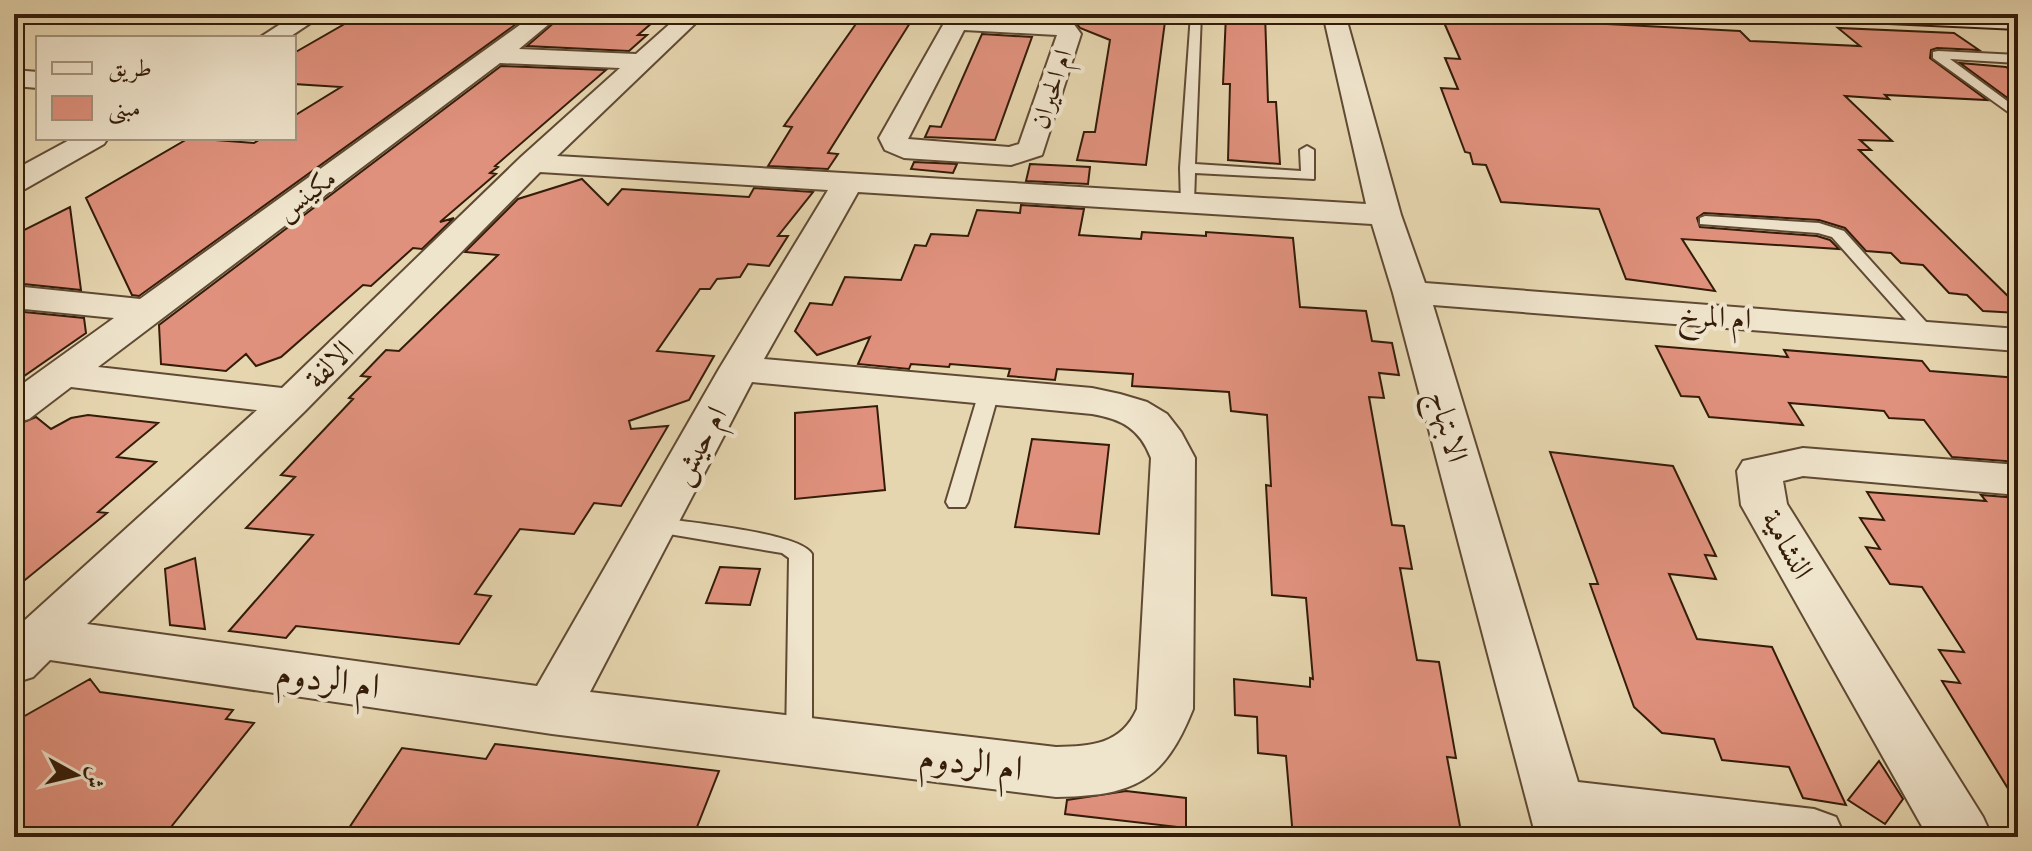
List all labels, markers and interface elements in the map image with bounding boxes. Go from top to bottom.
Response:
legend [36,36,296,140]
street label: ام الحيران [1022,45,1086,135]
text: طريق [108,52,152,83]
text: مبنى [108,92,141,125]
street label: مكينس [269,161,343,228]
street label: ام المرخ [1677,294,1753,345]
street label: الالفة [296,331,362,397]
street label: الابتهاج [1413,385,1478,468]
street label: ام حيش [661,399,742,495]
street label: النشامية [1753,502,1823,586]
street label: ام الردوم [272,648,383,717]
street label: ام الردوم [915,732,1026,800]
north arrow [36,735,116,815]
text: ش [79,765,111,791]

